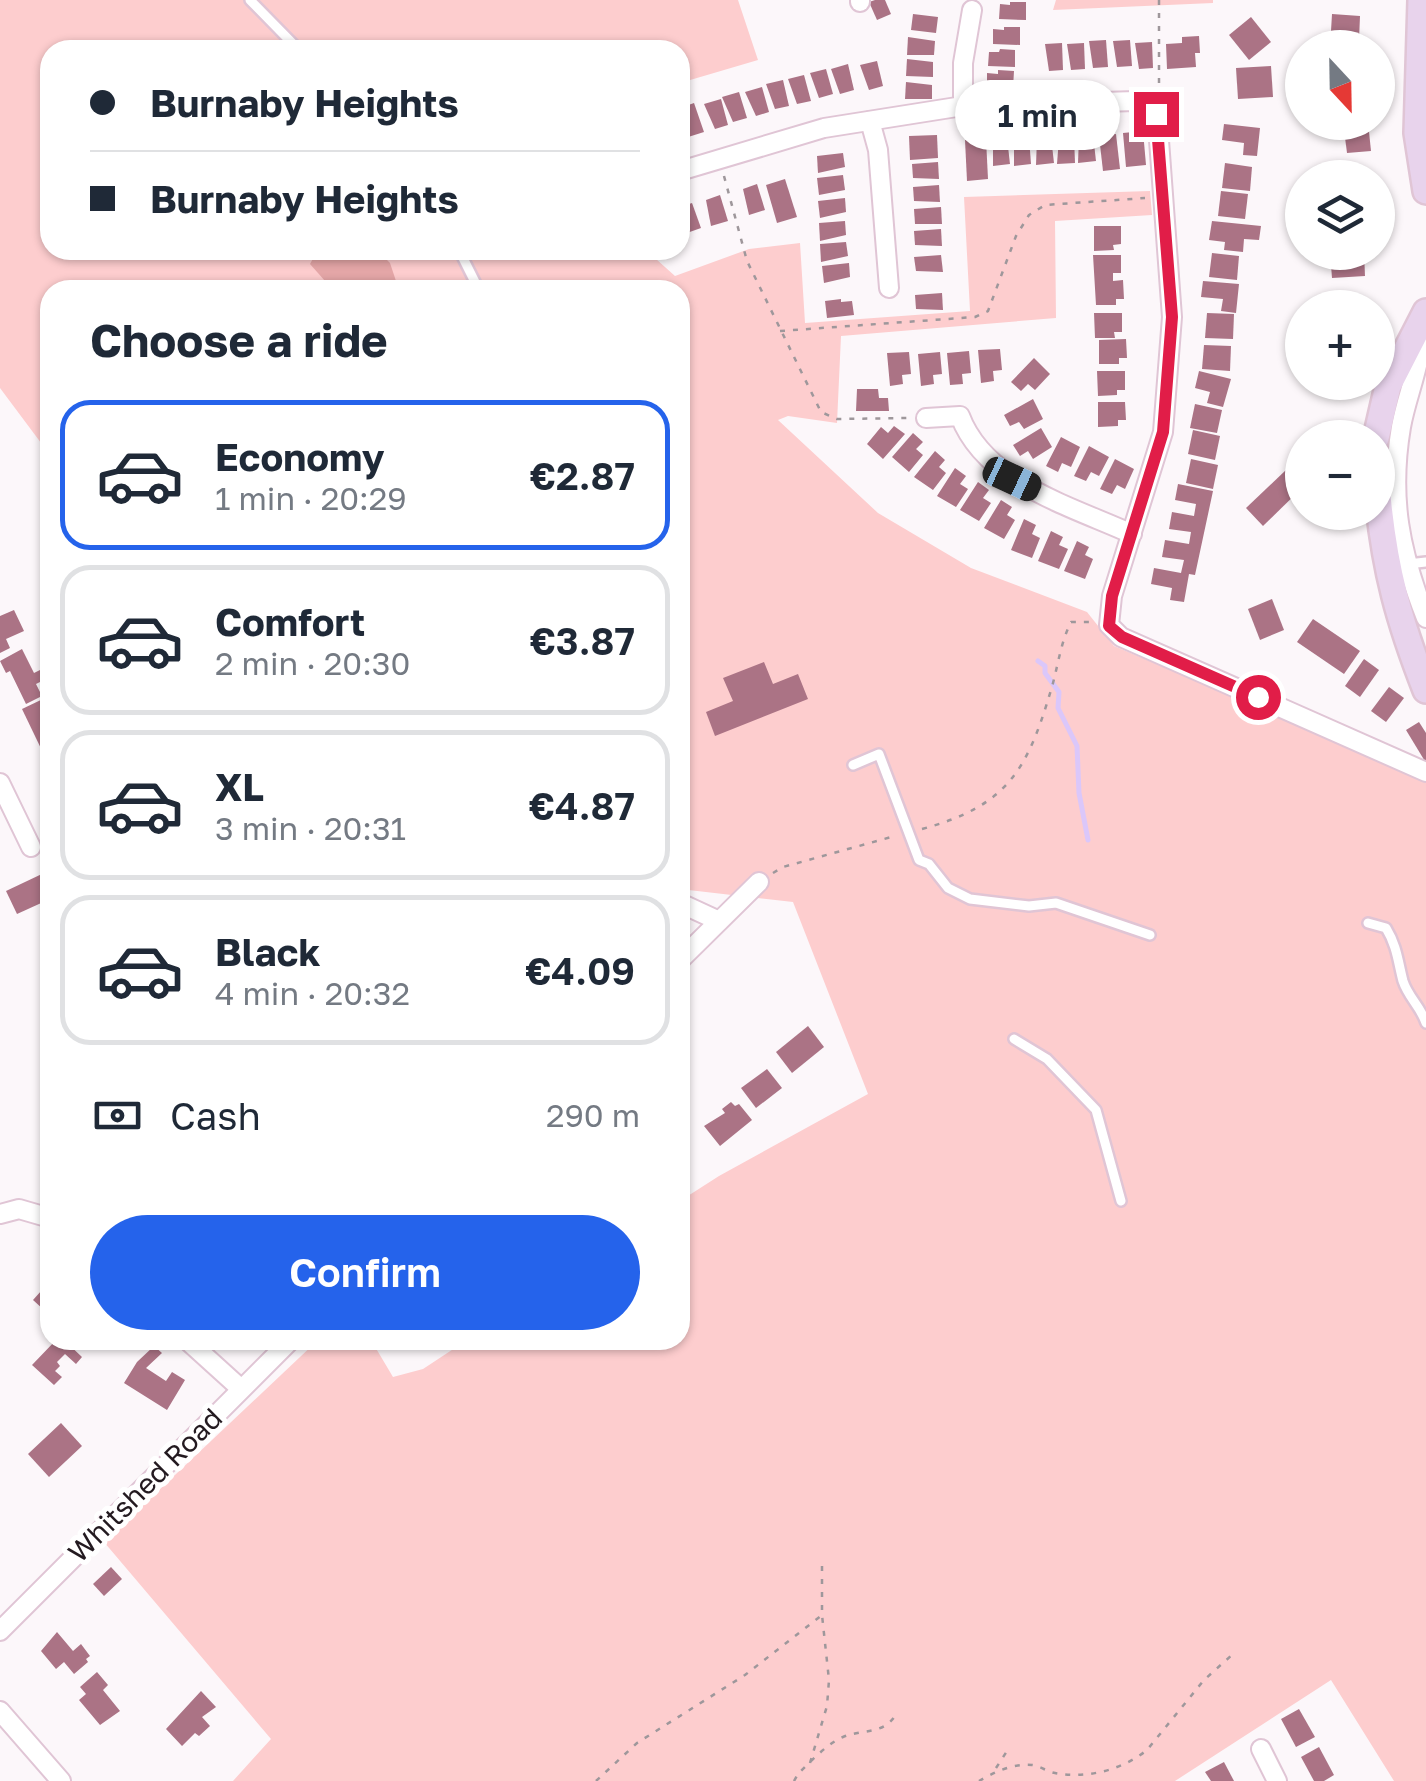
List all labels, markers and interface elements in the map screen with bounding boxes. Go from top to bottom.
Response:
north arrow [1285,30,1395,140]
map controls [1285,30,1395,530]
callout: 1 min [956,79,1121,149]
text: Burnaby Heights [150,80,459,125]
route end [1134,92,1179,137]
text: 1 min [997,96,1078,134]
button: layers [1285,160,1395,270]
text: Burnaby Heights [150,176,459,221]
button: + [1285,290,1395,400]
text: Choose a ride [90,313,388,367]
button: − [1285,420,1395,530]
icon: car [95,430,185,520]
text: Economy [215,434,384,479]
text: €2.87 [530,453,635,498]
car [978,453,1046,505]
text: 1 min · 20:29 [215,479,407,517]
icon: car [95,595,185,685]
text: Comfort [215,599,365,644]
text: €3.87 [530,618,635,663]
text: 2 min · 20:30 [215,644,410,682]
route start [1236,675,1281,720]
icon: car [95,760,185,850]
text: XL [215,764,264,809]
text: €4.87 [529,783,635,828]
text: 3 min · 20:31 [215,809,406,847]
icon: car [95,925,185,1015]
text: Black [215,929,320,974]
text: €4.09 [525,948,635,993]
text: 4 min · 20:32 [215,974,410,1012]
icon: cash [90,1088,145,1143]
text: Cash [170,1093,261,1138]
text: 290 m [546,1096,640,1134]
button: Confirm [90,1215,640,1330]
street label: Whitshed Road [61,1401,228,1568]

